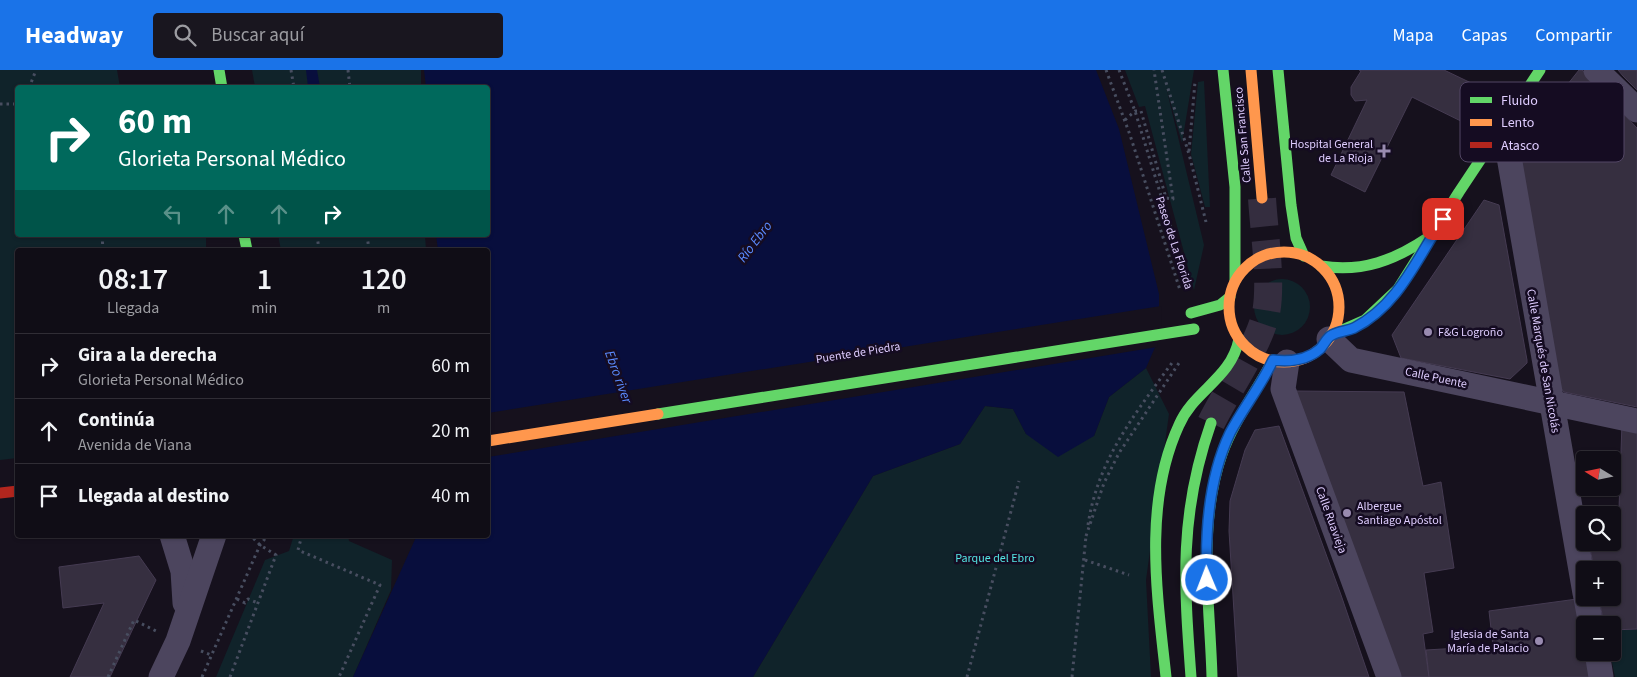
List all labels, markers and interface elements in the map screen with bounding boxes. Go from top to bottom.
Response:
search box [153,13,503,58]
text: Headway [25,18,123,53]
icon: search [171,21,199,49]
text: Buscar aquí [211,22,304,49]
text: Mapa [1393,23,1434,48]
text: Capas [1462,23,1507,48]
text: Compartir [1535,23,1612,48]
legend [1460,82,1624,162]
street label: Calle San Francisco [1230,86,1256,184]
text: Fluido [1501,91,1538,111]
text: 60 m [118,97,192,147]
icon: right [35,105,100,170]
text: Lento [1501,113,1534,133]
place label: Hospital General de La Rioja [1290,136,1373,167]
text: Atasco [1501,136,1539,156]
text: Glorieta Personal Médico [118,143,346,175]
marker: Hospital General de La Rioja [1377,144,1391,158]
street label: Paseo de La Florida [1151,194,1197,292]
pin [1422,198,1464,240]
icon: left [159,200,187,228]
icon: ahead [212,200,240,228]
icon: ahead [265,200,293,228]
icon: right [318,200,346,228]
icon: arrive [1429,205,1457,233]
water label: Río Ebro [733,217,777,267]
text: 08:17 [98,258,168,301]
text: 1 [257,258,272,301]
text: 120 [361,258,407,301]
street label: Calle Marqués de San Nicolás [1522,288,1564,434]
text: Llegada [107,297,159,319]
text: min [251,297,277,319]
text: m [377,297,390,319]
place label: F&G Logroño [1438,324,1503,341]
marker: F&G Logroño [1422,326,1434,338]
street label: Puente de Piedra [815,338,901,368]
text: Gira a la derecha [78,342,217,369]
water label: Ebro river [599,348,637,407]
icon: right [35,352,63,380]
text: 60 m [432,353,470,380]
street label: Calle Puente [1403,363,1469,393]
text: Glorieta Personal Médico [78,369,244,391]
text: Continúa [78,407,155,434]
icon: ahead [35,417,63,445]
text: 20 m [432,418,470,445]
text: Avenida de Viana [78,434,192,456]
north arrow [1576,451,1621,496]
map controls [1576,451,1621,661]
icon: arrive [35,482,63,510]
text: Llegada al destino [78,483,229,510]
text: 40 m [432,483,470,510]
street label: Calle Ruavieja [1311,484,1351,556]
place label: Albergue Santiago Apóstol [1357,498,1442,529]
button: search [1576,506,1621,551]
marker: Albergue Santiago Apóstol [1341,507,1353,519]
park label: Parque del Ebro [955,550,1035,567]
position arrow [1180,553,1232,605]
button: + [1576,561,1621,606]
button: − [1576,616,1621,661]
place label: Iglesia de Santa María de Palacio [1447,626,1529,657]
marker: Iglesia de Santa María de Palacio [1533,635,1545,647]

